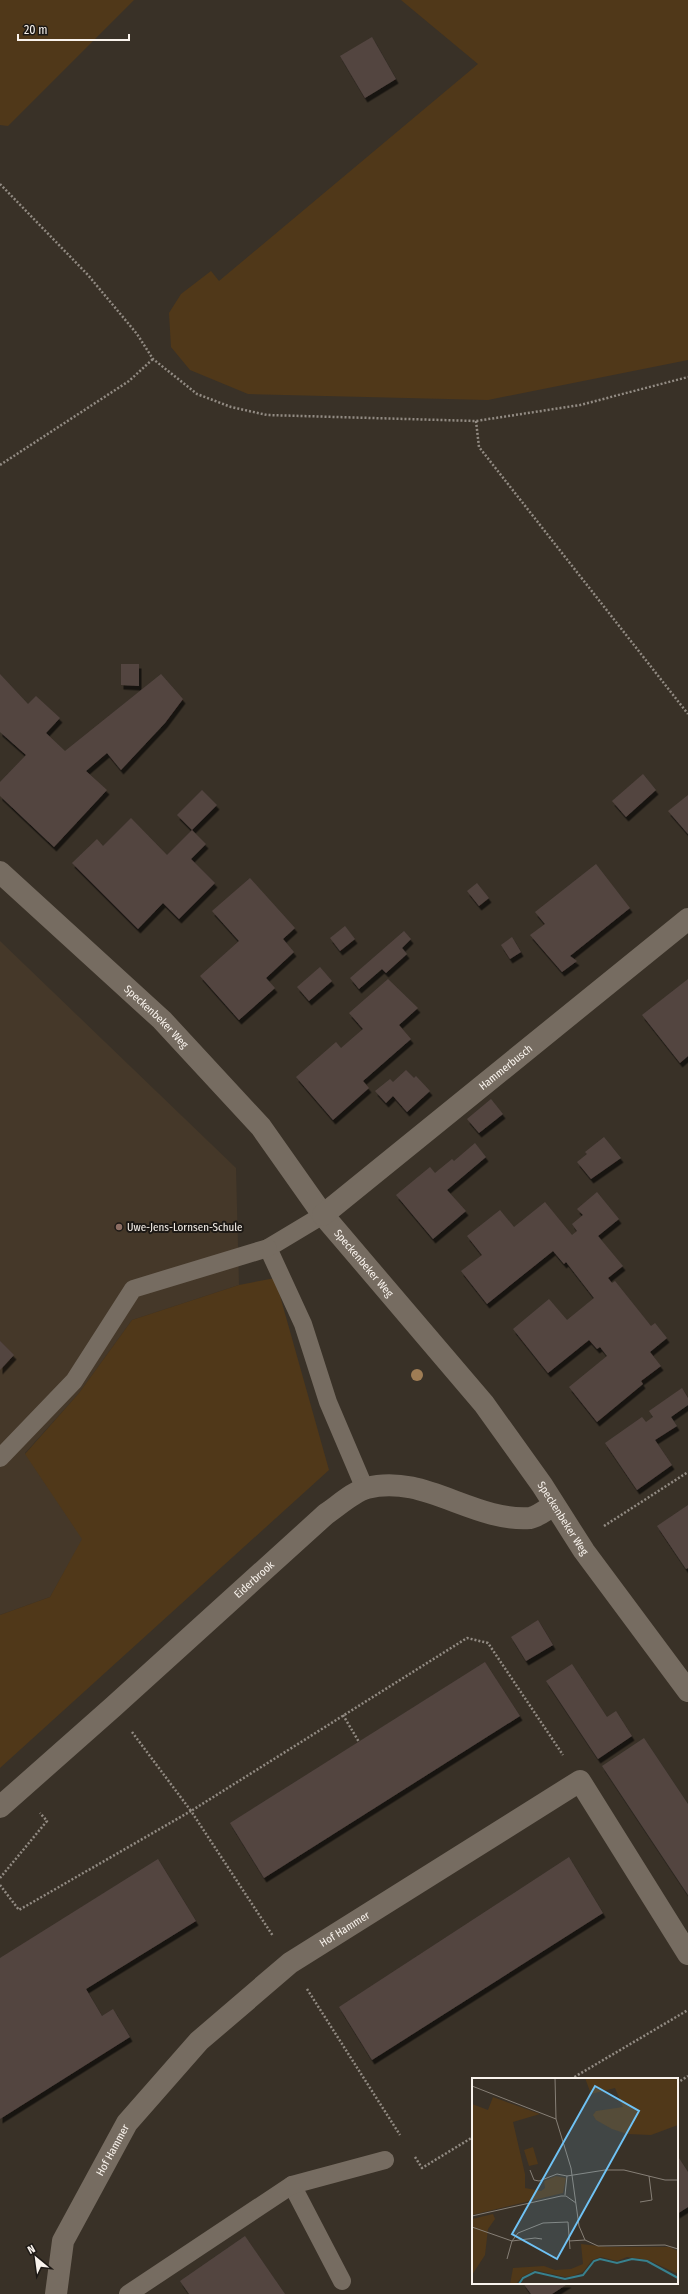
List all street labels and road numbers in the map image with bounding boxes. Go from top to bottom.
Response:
street label: Speckenbeker Weg [121,983,191,1052]
street label: Hammerbusch [476,1042,535,1093]
street label: Speckenbeker Weg [331,1227,397,1300]
street label: Speckenbeker Weg [534,1479,591,1559]
street label: Eiderbrook [232,1558,277,1601]
street label: Hof Hammer [317,1909,372,1950]
street label: Hof Hammer [94,2122,132,2178]

